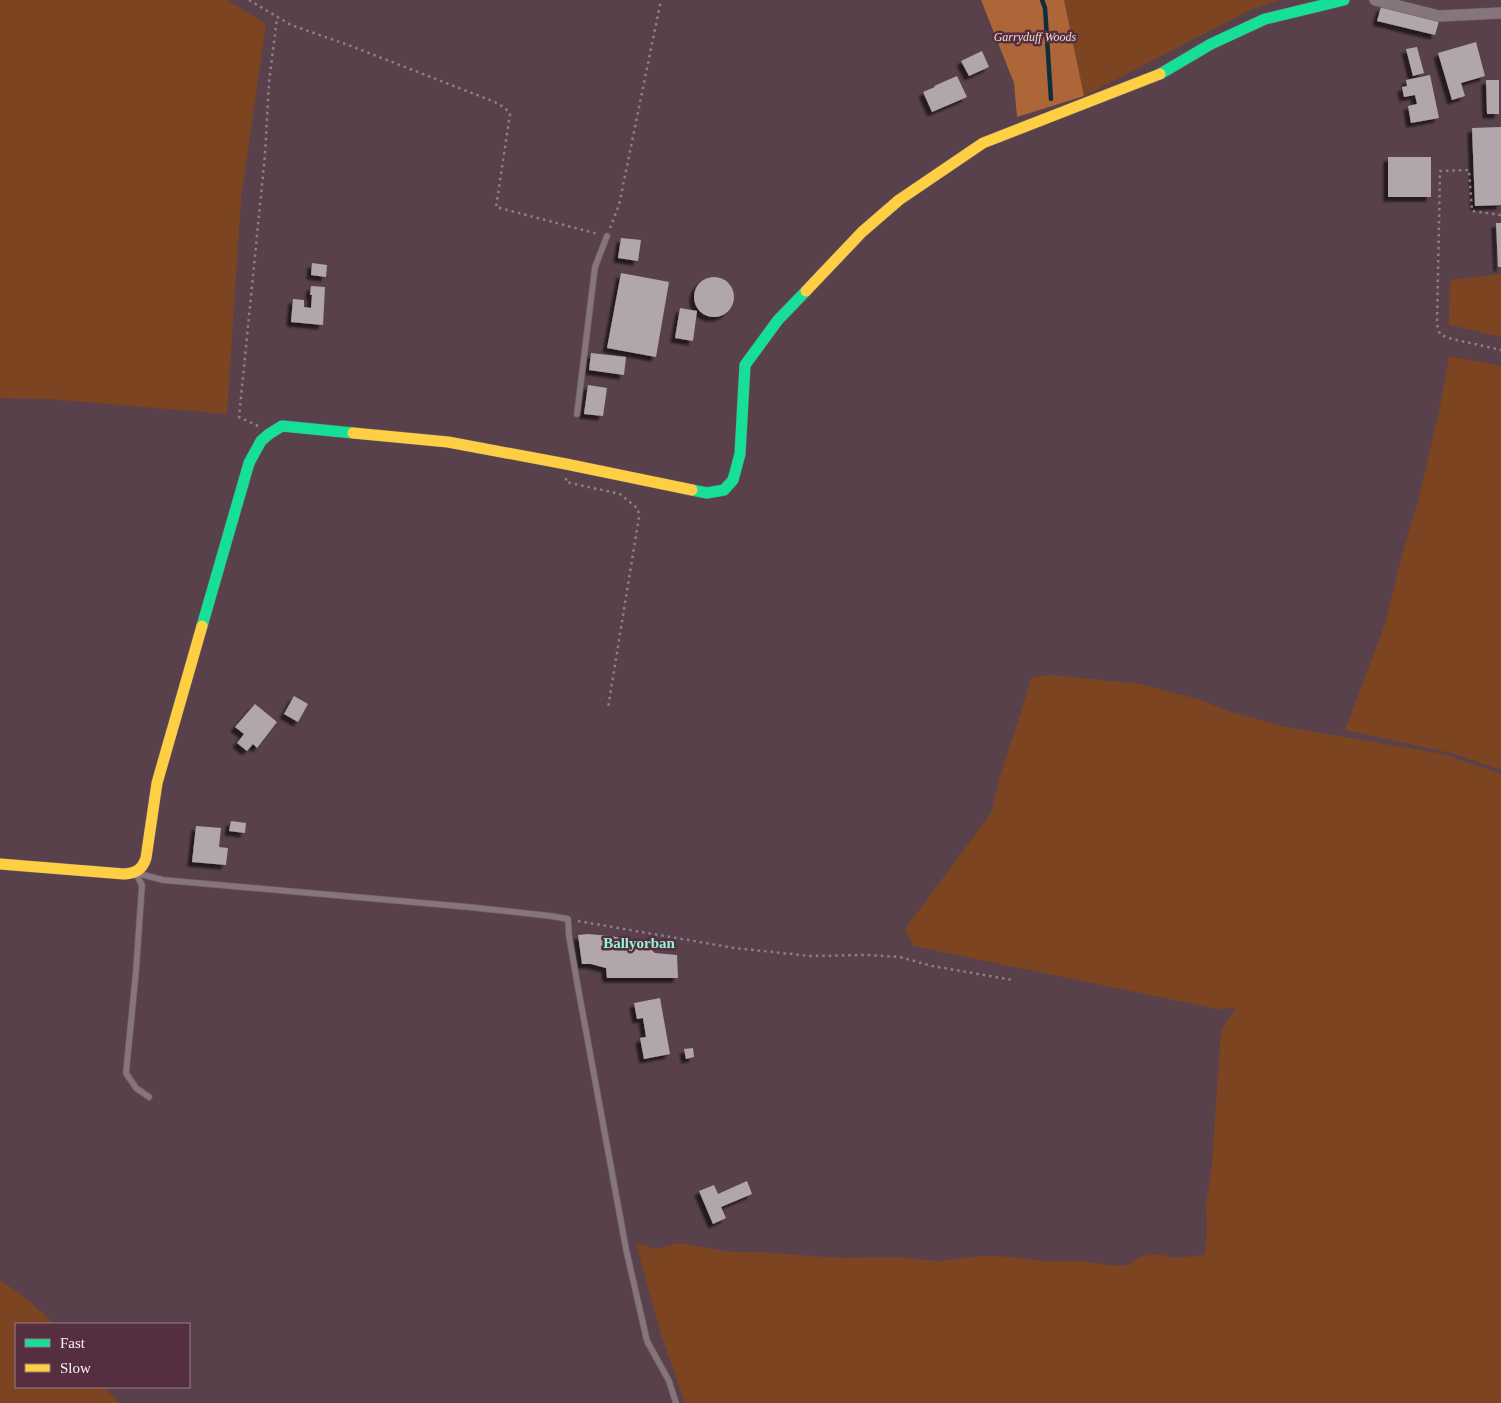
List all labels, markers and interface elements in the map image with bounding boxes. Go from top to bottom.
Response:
park label: Garryduff Woods [994,30,1077,44]
district label: Ballyorban [603,935,675,951]
legend [15,1323,190,1388]
text: Fast [60,1335,86,1351]
text: Slow [60,1360,91,1376]

